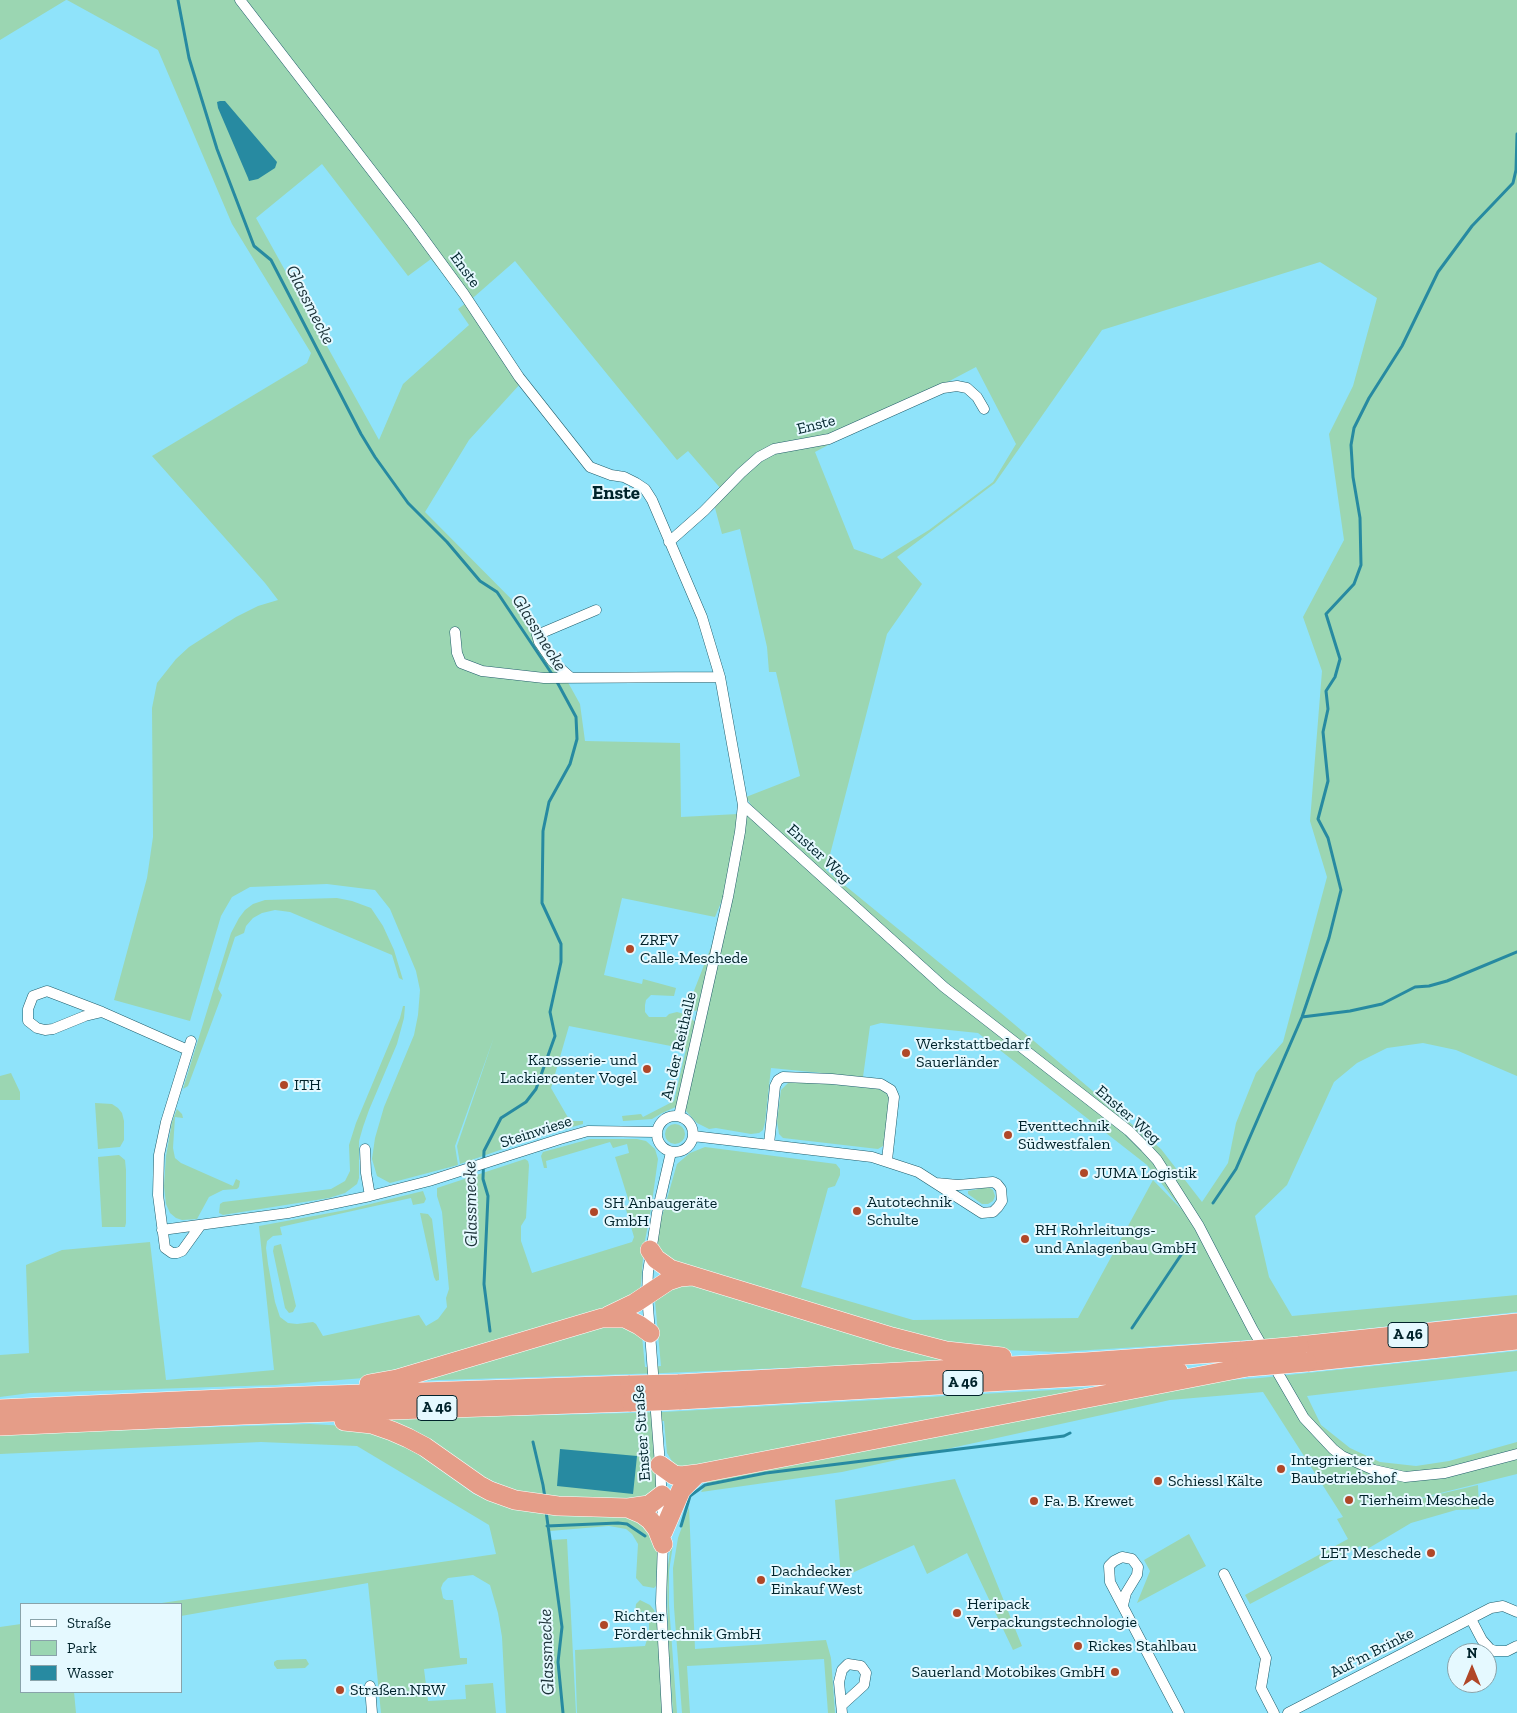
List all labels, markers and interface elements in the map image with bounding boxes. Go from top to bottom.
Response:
street label: Enste [446,249,484,291]
water label: Glassmecke [281,262,339,348]
street label: Enste [795,411,837,439]
district label: Enste [592,483,640,505]
water label: Glassmecke [507,591,571,675]
street label: Enster Weg [783,820,855,888]
place label: ZRFV Calle-Meschede [640,930,748,968]
marker: ZRFV Calle-Meschede [624,943,636,955]
street label: An der Reithalle [657,990,701,1102]
place label: Werkstattbedarf Sauerländer [916,1034,1030,1072]
marker: Werkstattbedarf Sauerländer [900,1047,912,1059]
place label: Karosserie- und Lackiercenter Vogel [500,1050,637,1088]
marker: Karosserie- und Lackiercenter Vogel [641,1063,653,1075]
place label: ITH [294,1075,321,1095]
marker: ITH [278,1079,290,1091]
street label: Enster Weg [1092,1082,1164,1148]
street label: Steinwiese [498,1111,574,1153]
place label: Eventtechnik Südwestfalen [1018,1116,1110,1154]
marker: Eventtechnik Südwestfalen [1002,1129,1014,1141]
water label: Glassmecke [459,1161,483,1247]
place label: JUMA Logistik [1094,1163,1197,1183]
marker: JUMA Logistik [1078,1167,1090,1179]
place label: Autotechnik Schulte [867,1192,952,1230]
place label: SH Anbaugeräte GmbH [604,1193,717,1231]
marker: Autotechnik Schulte [851,1205,863,1217]
marker: SH Anbaugeräte GmbH [588,1206,600,1218]
place label: RH Rohrleitungs- und Anlagenbau GmbH [1035,1220,1197,1258]
marker: RH Rohrleitungs- und Anlagenbau GmbH [1019,1233,1031,1245]
road number: A 46 [1388,1322,1428,1348]
road number: A 46 [943,1370,983,1396]
street label: Enster Straße [629,1384,655,1482]
road number: A 46 [417,1396,457,1420]
place label: Integrierter Baubetriebshof [1291,1450,1396,1488]
marker: Integrierter Baubetriebshof [1275,1463,1287,1475]
place label: Schiessl Kälte [1168,1471,1262,1491]
marker: Schiessl Kälte [1152,1475,1164,1487]
place label: Tierheim Meschede [1359,1490,1494,1510]
place label: Fa. B. Krewet [1044,1491,1134,1511]
marker: Tierheim Meschede [1343,1494,1355,1506]
marker: Fa. B. Krewet [1028,1495,1040,1507]
place label: LET Meschede [1321,1543,1421,1563]
marker: LET Meschede [1425,1547,1437,1559]
place label: Dachdecker Einkauf West [771,1561,862,1599]
marker: Dachdecker Einkauf West [755,1574,767,1586]
place label: Heripack Verpackungstechnologie [967,1594,1137,1632]
legend [20,1603,182,1693]
place label: Richter Fördertechnik GmbH [614,1606,761,1644]
marker: Heripack Verpackungstechnologie [951,1607,963,1619]
water label: Glassmecke [535,1609,559,1695]
text: Straße [67,1614,111,1632]
marker: Richter Fördertechnik GmbH [598,1619,610,1631]
street label: Auf'm Brinke [1327,1624,1417,1682]
place label: Rickes Stahlbau [1088,1636,1197,1656]
text: Park [67,1639,97,1657]
marker: Rickes Stahlbau [1072,1640,1084,1652]
north arrow [1447,1643,1497,1693]
text: N [1467,1645,1477,1662]
place label: Sauerland Motobikes GmbH [912,1662,1105,1682]
text: Wasser [67,1664,114,1682]
marker: Sauerland Motobikes GmbH [1109,1666,1121,1678]
place label: Straßen.NRW [350,1680,446,1700]
marker: Straßen.NRW [334,1684,346,1696]

